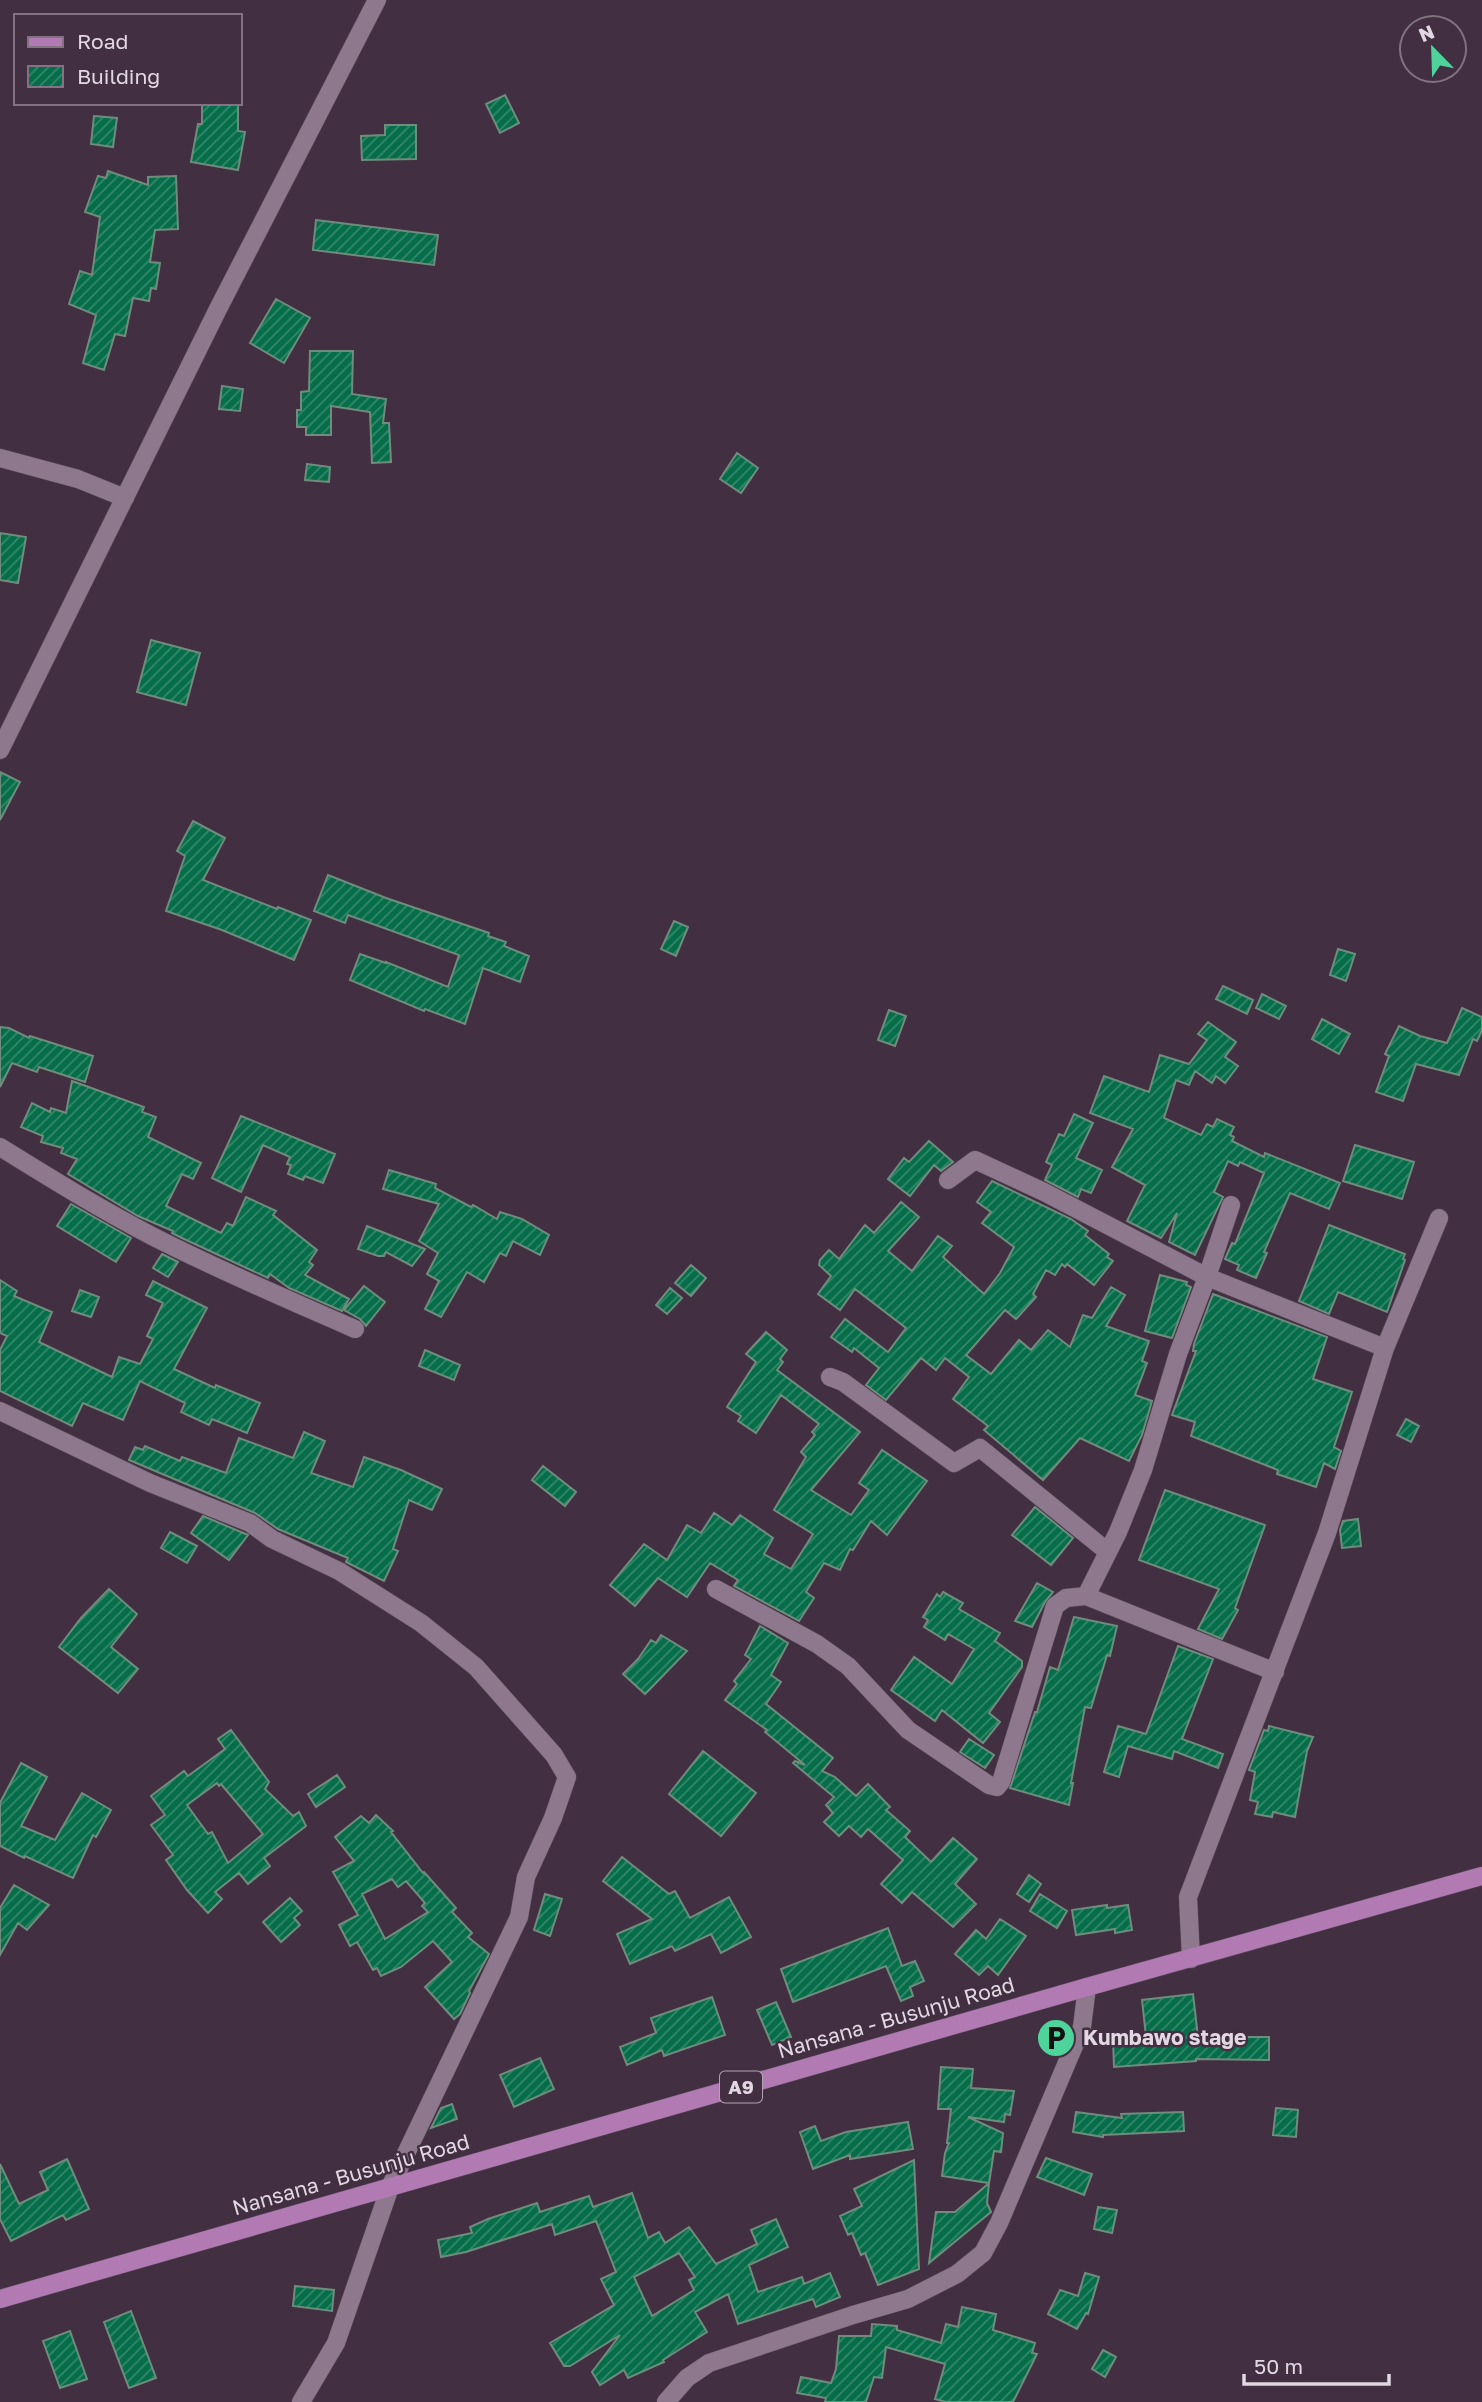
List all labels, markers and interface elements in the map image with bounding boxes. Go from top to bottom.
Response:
legend [14,14,242,105]
north arrow [1398,14,1468,84]
text: N [1415,19,1437,46]
text: Road [77,28,128,54]
text: Building [77,63,160,89]
street label: Nansana - Busunju Road [774,1971,1017,2063]
parking icon: Kumbawo stage [1035,2017,1077,2059]
place label: Kumbawo stage [1083,2024,1246,2050]
road number: A9 [720,2072,762,2102]
street label: Nansana - Busunju Road [229,2128,472,2220]
scale bar [1244,2342,1389,2386]
text: 50 m [1254,2353,1303,2379]

